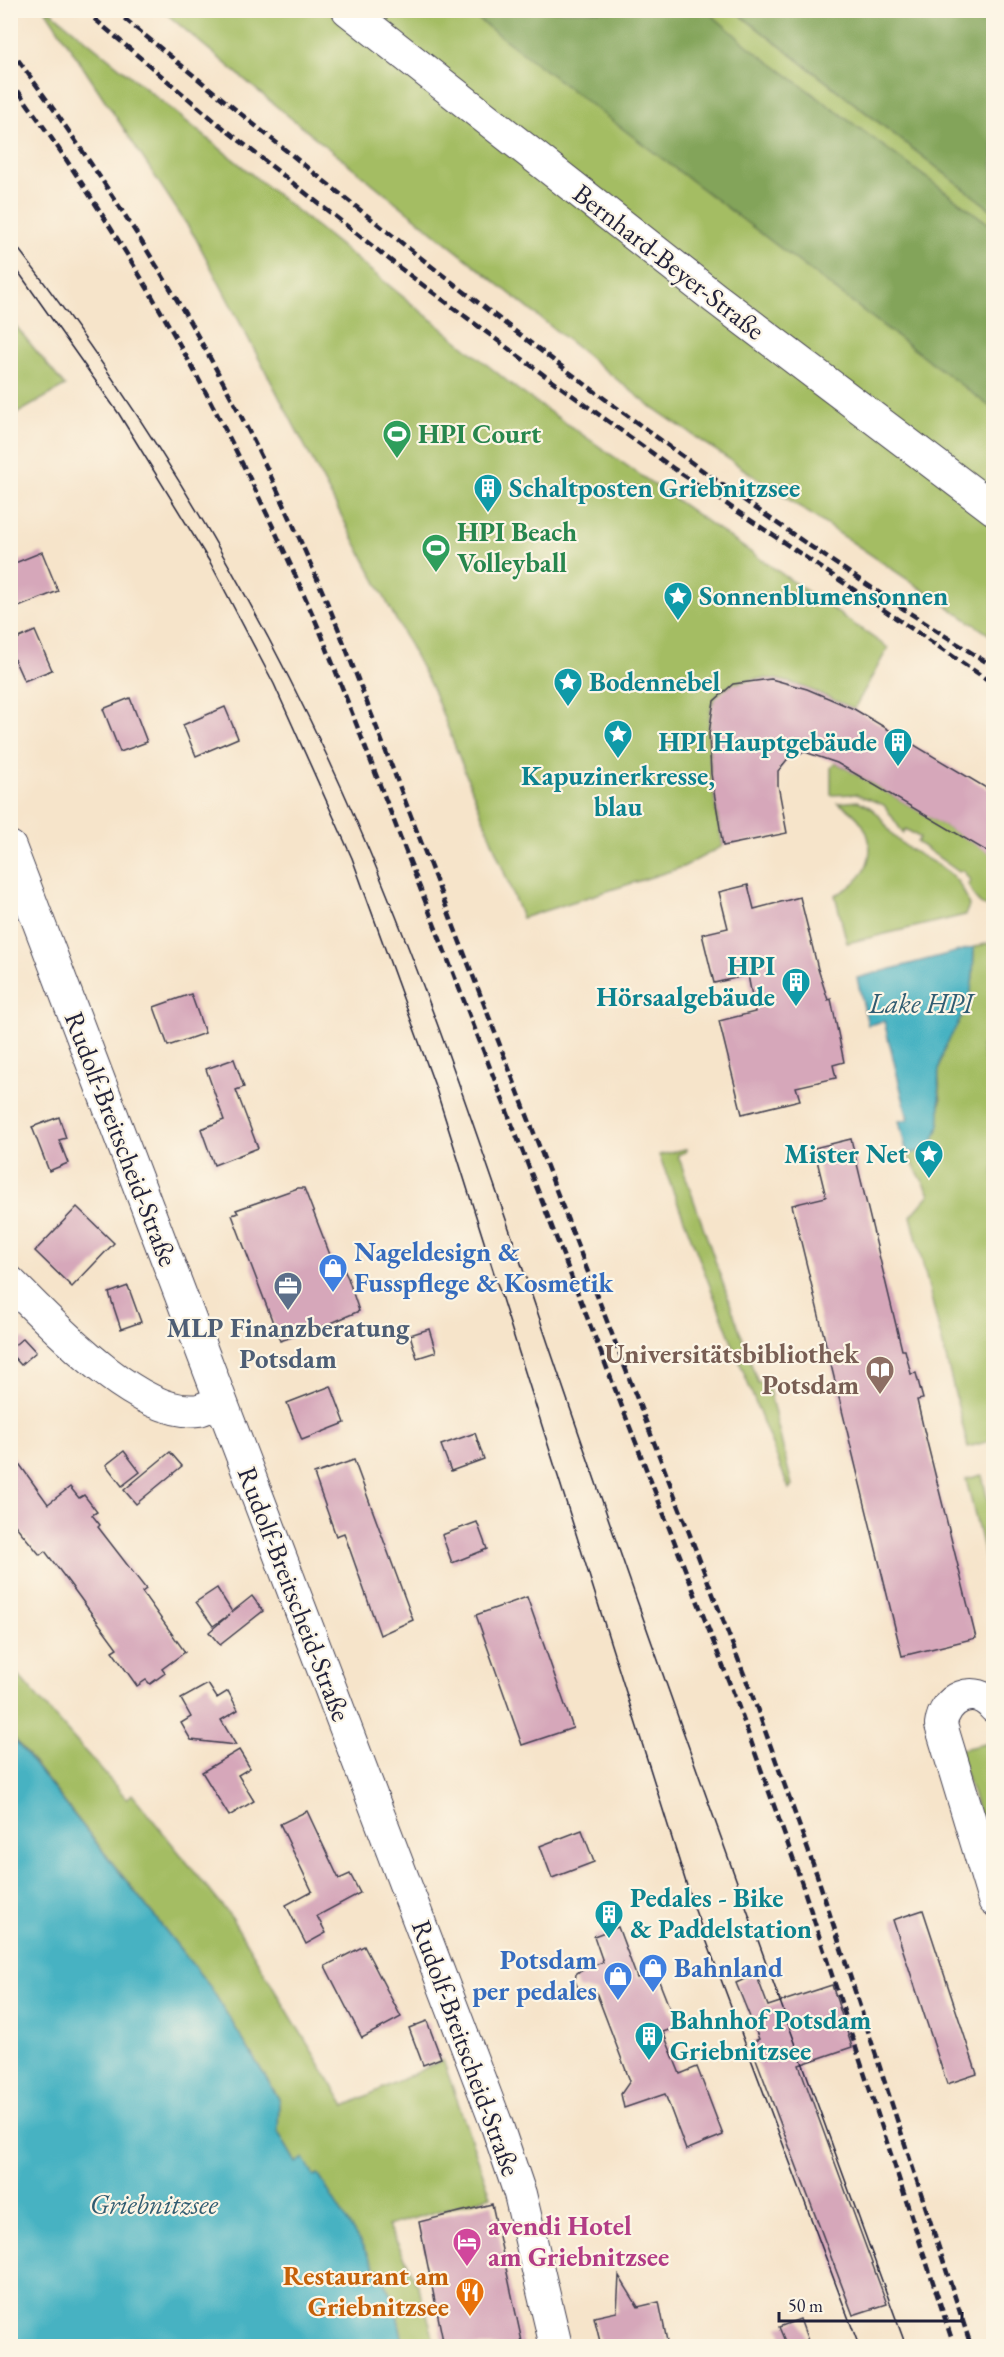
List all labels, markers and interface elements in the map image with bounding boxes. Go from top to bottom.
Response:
street label: Bernhard-Beyer-Straße [566,176,772,347]
place label: HPI Court [418,416,541,451]
sports icon: HPI Court [381,418,413,460]
place label: Schaltposten Griebnitzsee [509,470,800,505]
building icon: Schaltposten Griebnitzsee [472,472,504,514]
place label: HPI Beach Volleyball [457,514,577,580]
sports icon: HPI Beach Volleyball [420,532,452,574]
place label: Sonnenblumensonnen [699,578,948,613]
place icon: Sonnenblumensonnen [662,580,694,622]
place label: Bodennebel [589,664,721,699]
place icon: Bodennebel [552,666,584,708]
place icon: Kapuzinerkresse, blau [602,718,634,760]
place label: HPI Hauptgebäude [658,724,877,759]
building icon: HPI Hauptgebäude [882,726,914,768]
place label: Kapuzinerkresse, blau [521,758,715,824]
place label: HPI Hörsaalgebäude [596,948,775,1014]
building icon: HPI Hörsaalgebäude [780,966,812,1008]
water label: Lake HPI [868,985,976,1021]
street label: Rudolf-Breitscheid-Straße [57,1007,186,1271]
place label: Mister Net [784,1136,908,1171]
place icon: Mister Net [913,1138,945,1180]
place label: Nageldesign & Fusspflege & Kosmetik [354,1234,614,1300]
shop icon: Nageldesign & Fusspflege & Kosmetik [317,1252,349,1294]
office icon: MLP Finanzberatung Potsdam [272,1270,304,1312]
place label: MLP Finanzberatung Potsdam [167,1310,410,1376]
place label: Universitätsbibliothek Potsdam [604,1336,860,1402]
library icon: Universitätsbibliothek Potsdam [864,1354,896,1396]
street label: Rudolf-Breitscheid-Straße [230,1462,359,1726]
place label: Pedales - Bike & Paddelstation [630,1880,812,1946]
building icon: Pedales - Bike & Paddelstation [593,1898,625,1940]
street label: Rudolf-Breitscheid-Straße [404,1915,529,2181]
place label: Potsdam per pedales [472,1942,597,2008]
place label: Bahnland [674,1950,783,1985]
shop icon: Bahnland [637,1952,669,1994]
shop icon: Potsdam per pedales [602,1960,634,2002]
place label: Bahnhof Potsdam Griebnitzsee [670,2002,871,2068]
building icon: Bahnhof Potsdam Griebnitzsee [633,2020,665,2062]
water label: Griebnitzsee [90,2186,219,2222]
place label: avendi Hotel am Griebnitzsee [488,2208,669,2274]
hotel icon: avendi Hotel am Griebnitzsee [451,2226,483,2268]
place label: Restaurant am Griebnitzsee [283,2258,449,2324]
restaurant icon: Restaurant am Griebnitzsee [454,2276,486,2318]
scale bar [779,2285,962,2323]
text: 50 m [788,2294,823,2317]

